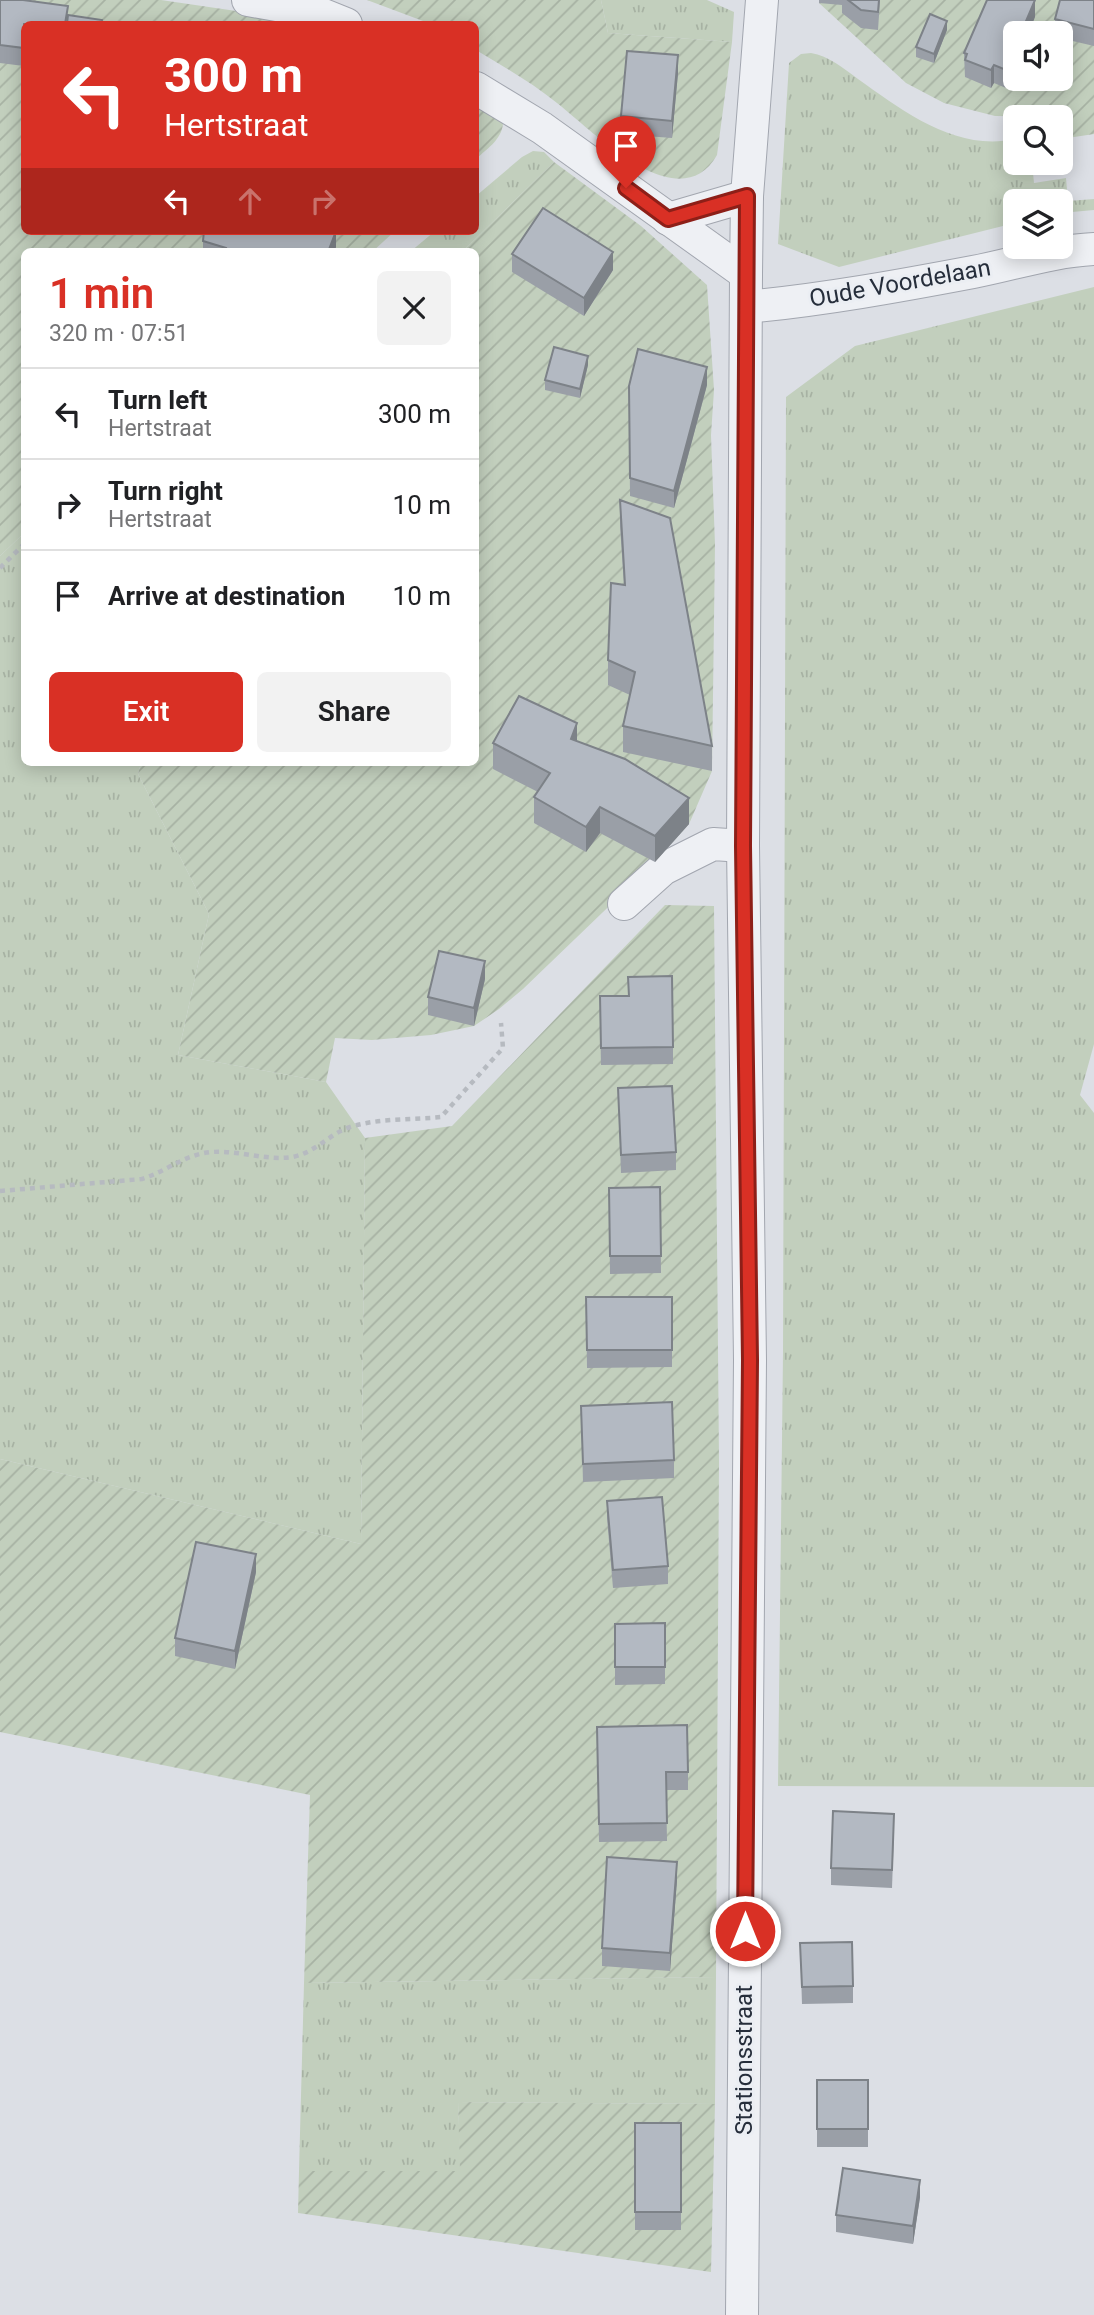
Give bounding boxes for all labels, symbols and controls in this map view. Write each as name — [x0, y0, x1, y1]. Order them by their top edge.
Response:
map controls — [1003, 21, 1073, 259]
button: sound — [1003, 21, 1073, 91]
text: 300 m — [164, 47, 303, 104]
icon: left — [49, 49, 140, 140]
button: search — [1003, 105, 1073, 175]
text: Hertstraat — [164, 106, 308, 144]
pin — [596, 116, 656, 188]
icon: arrive — [607, 127, 645, 165]
icon: left — [158, 182, 196, 220]
icon: ahead — [231, 182, 269, 220]
icon: right — [304, 182, 342, 220]
button: layers — [1003, 189, 1073, 259]
street label: Oude Voordelaan — [807, 253, 993, 313]
text: 1 min — [49, 269, 154, 318]
button: close — [377, 271, 451, 345]
text: 320 m · 07:51 — [49, 320, 188, 347]
text: Turn left — [108, 385, 207, 415]
icon: left — [49, 395, 87, 433]
text: 300 m — [378, 399, 451, 429]
text: Hertstraat — [108, 415, 212, 442]
text: Turn right — [108, 476, 223, 506]
icon: right — [49, 486, 87, 524]
text: 10 m — [393, 490, 451, 520]
text: Hertstraat — [108, 506, 212, 533]
icon: arrive — [49, 577, 87, 615]
text: Arrive at destination — [108, 581, 345, 611]
text: 10 m — [393, 581, 451, 611]
button: Exit — [49, 672, 243, 752]
button: Share — [257, 672, 451, 752]
position arrow — [708, 1894, 782, 1968]
street label: Stationsstraat — [730, 1985, 758, 2135]

